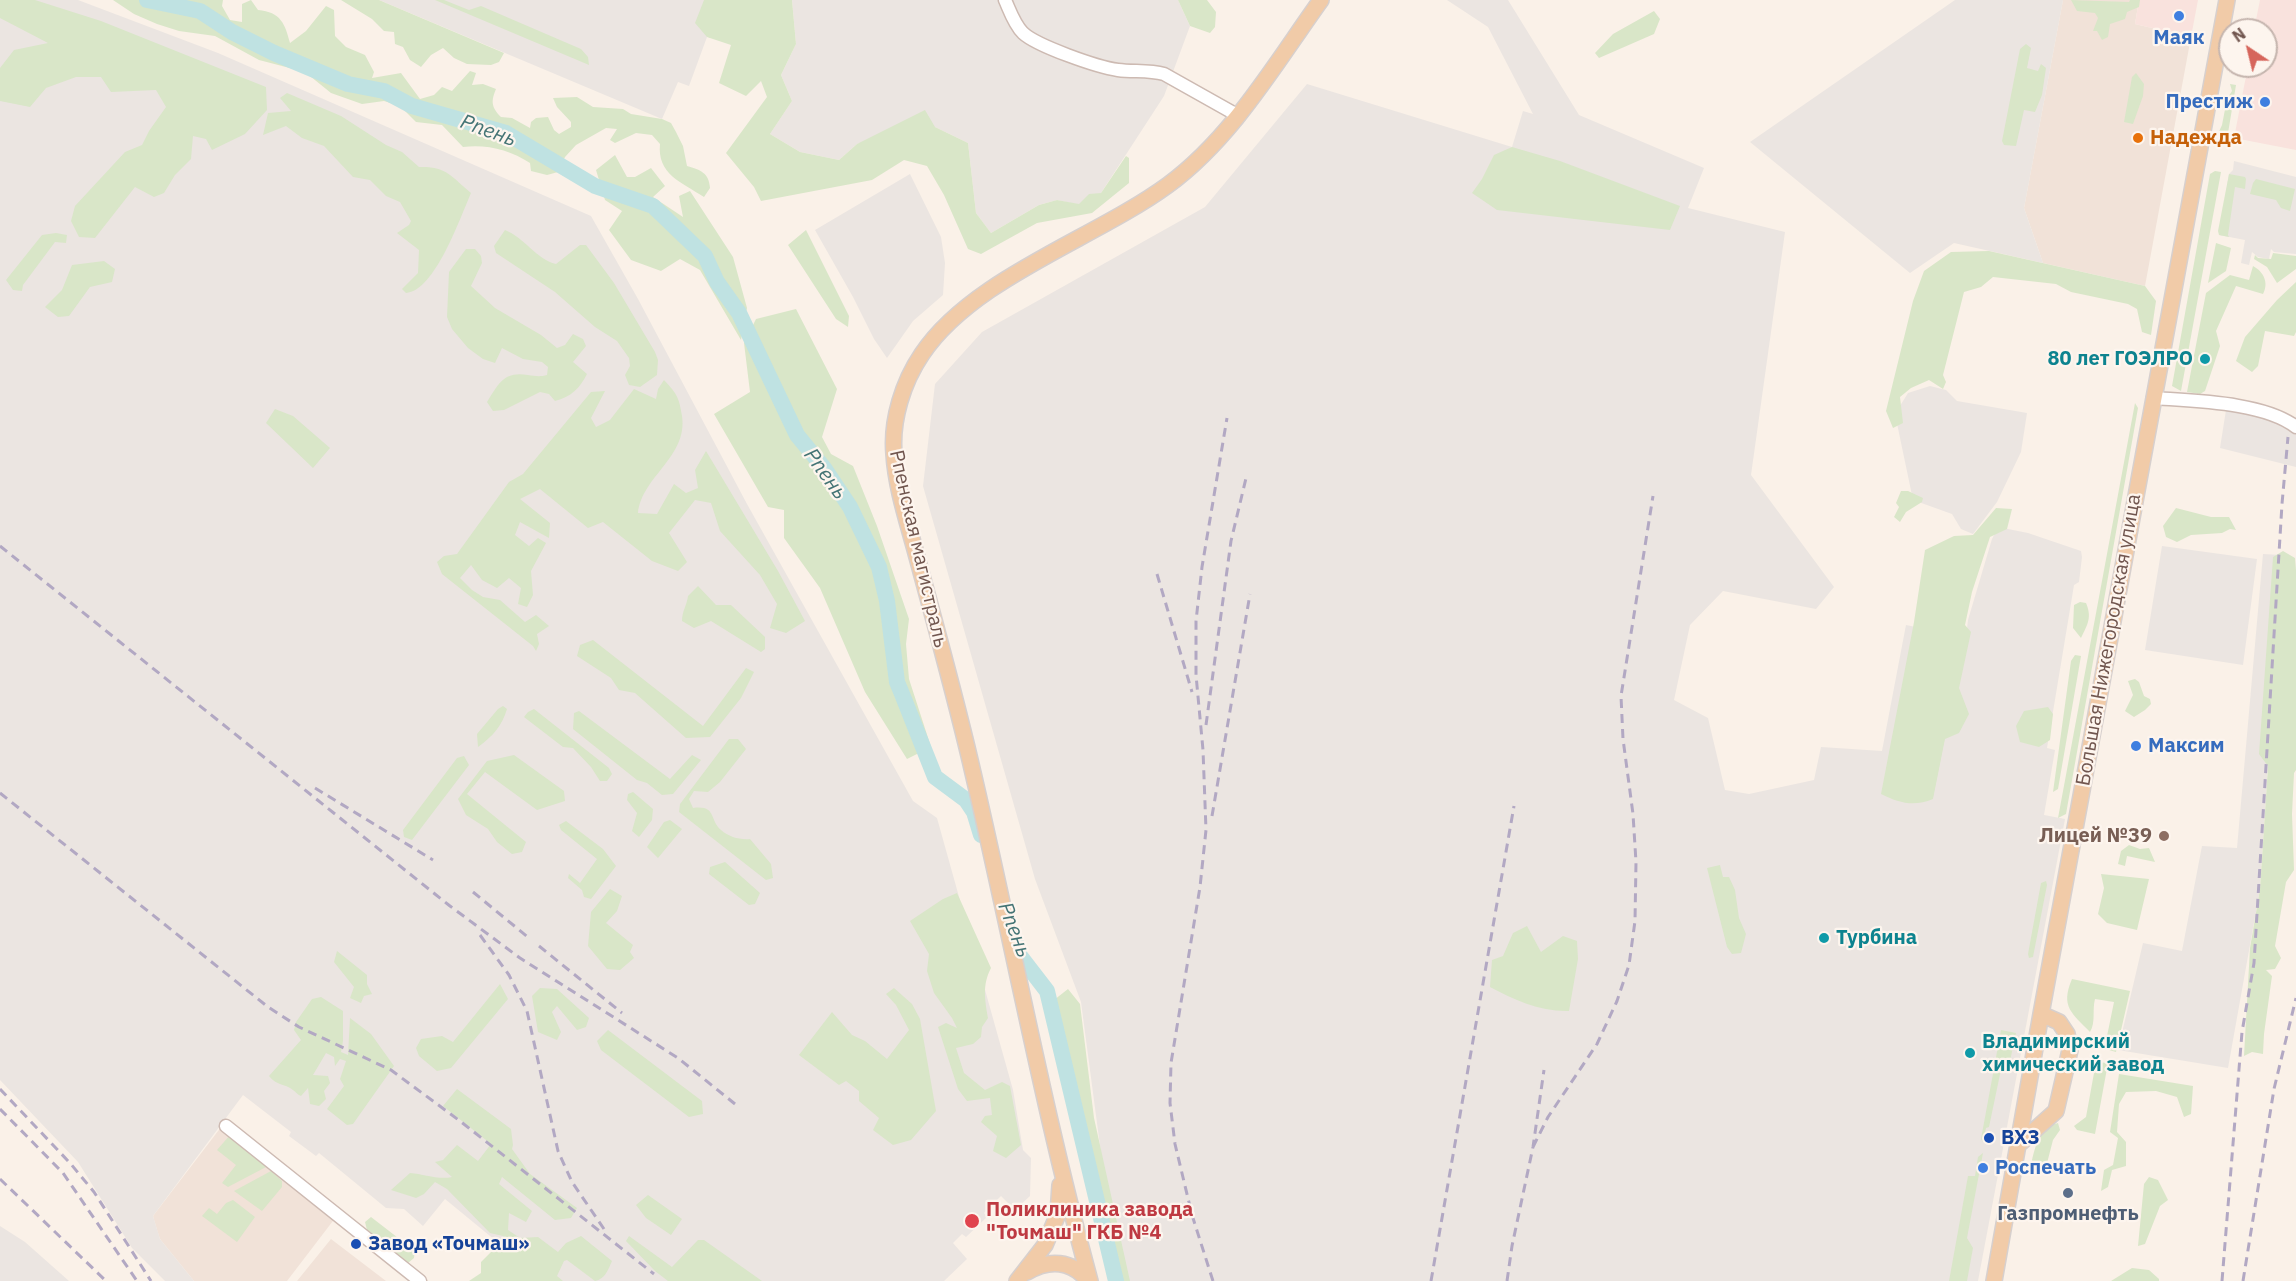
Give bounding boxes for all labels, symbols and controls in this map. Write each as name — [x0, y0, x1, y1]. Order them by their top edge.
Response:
marker: Маяк — [2172, 9, 2186, 23]
north arrow — [2218, 18, 2278, 78]
text: N — [2228, 23, 2249, 46]
place label: Маяк — [2153, 26, 2205, 50]
place label: Престиж — [2166, 90, 2253, 114]
marker: Престиж — [2258, 95, 2272, 109]
water label: Рпень — [457, 109, 519, 153]
place label: Надежда — [2150, 126, 2242, 150]
marker: Надежда — [2131, 131, 2145, 145]
place label: 80 лет ГОЭЛРО — [2048, 347, 2193, 371]
marker: 80 лет ГОЭЛРО — [2198, 352, 2212, 366]
water label: Рпень — [798, 443, 852, 505]
street label: Рпенская магистраль — [884, 448, 952, 650]
street label: Большая Нижегородская улица — [2071, 492, 2147, 788]
place label: Максим — [2148, 734, 2224, 758]
marker: Максим — [2129, 739, 2143, 753]
place label: Лицей №39 — [2039, 824, 2152, 848]
marker: Лицей №39 — [2157, 829, 2171, 843]
water label: Рпень — [992, 899, 1036, 961]
place label: Турбина — [1836, 926, 1917, 950]
marker: Турбина — [1817, 931, 1831, 945]
place label: Владимирский химический завод — [1982, 1030, 2164, 1077]
marker: Владимирский химический завод — [1963, 1046, 1977, 1060]
place label: ВХЗ — [2001, 1126, 2039, 1150]
marker: ВХЗ — [1982, 1131, 1996, 1145]
place label: Роспечать — [1995, 1156, 2096, 1180]
marker: Роспечать — [1976, 1161, 1990, 1175]
marker: Газпромнефть — [2061, 1186, 2075, 1200]
place label: Поликлиника завода "Точмаш" ГКБ №4 — [986, 1198, 1193, 1245]
place label: Газпромнефть — [1997, 1202, 2139, 1226]
marker: Поликлиника завода "Точмаш" ГКБ №4 — [963, 1212, 981, 1230]
place label: Завод «Точмаш» — [368, 1232, 529, 1256]
marker: Завод «Точмаш» — [349, 1237, 363, 1251]

